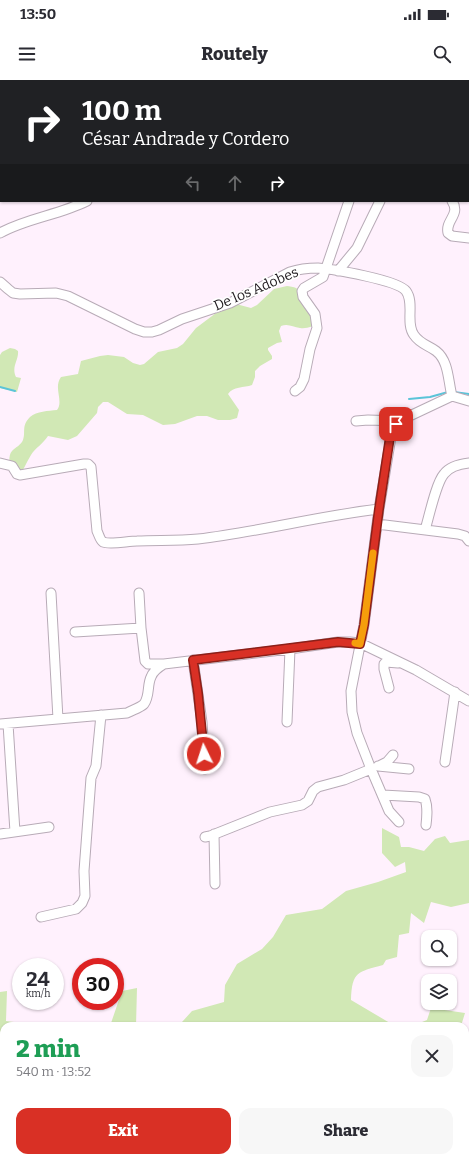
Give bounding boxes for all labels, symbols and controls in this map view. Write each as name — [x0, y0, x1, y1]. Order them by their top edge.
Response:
text: 13:50 — [20, 5, 56, 23]
icon: menu — [16, 43, 38, 65]
text: Routely — [201, 43, 268, 65]
icon: search — [431, 43, 453, 65]
text: 100 m — [82, 94, 161, 127]
icon: right — [16, 96, 68, 148]
text: César Andrade y Cordero — [82, 128, 289, 150]
icon: left — [182, 172, 204, 194]
icon: ahead — [224, 172, 246, 194]
icon: right — [266, 172, 288, 194]
street label: De los Adobes — [211, 264, 301, 314]
pin — [379, 407, 413, 441]
icon: arrive — [385, 413, 407, 435]
position arrow — [183, 733, 225, 775]
map controls — [421, 930, 457, 1010]
button: search — [421, 930, 457, 966]
speed limit sign: 30 — [72, 958, 124, 1010]
text: 24 — [26, 967, 50, 991]
button: layers — [421, 974, 457, 1010]
text: km/h — [26, 988, 50, 1000]
text: 2 min — [16, 1035, 80, 1063]
button: close — [411, 1035, 453, 1077]
text: 540 m · 13:52 — [16, 1064, 91, 1079]
button: Exit — [16, 1108, 231, 1154]
button: Share — [239, 1108, 453, 1154]

